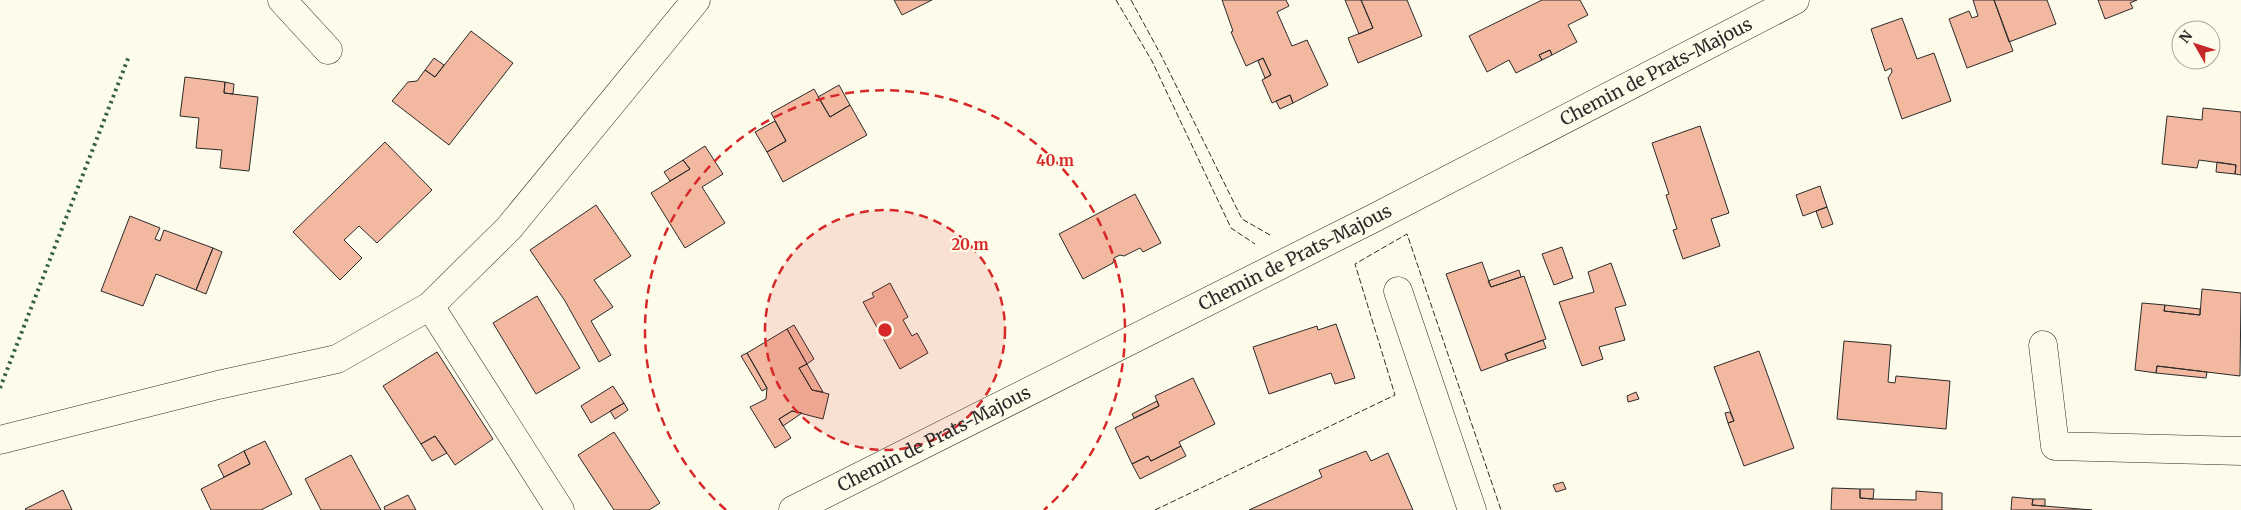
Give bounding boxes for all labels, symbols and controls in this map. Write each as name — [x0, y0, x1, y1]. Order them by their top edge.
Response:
street label: Chemin de Prats-Majous — [1556, 12, 1756, 131]
north arrow — [2171, 20, 2221, 70]
text: N — [2175, 27, 2196, 47]
text: 40 m — [1036, 151, 1074, 170]
street label: Chemin de Prats-Majous — [1194, 199, 1396, 315]
text: 20 m — [951, 235, 989, 254]
centre of rings — [876, 321, 894, 339]
street label: Chemin de Prats-Majous — [833, 380, 1035, 497]

